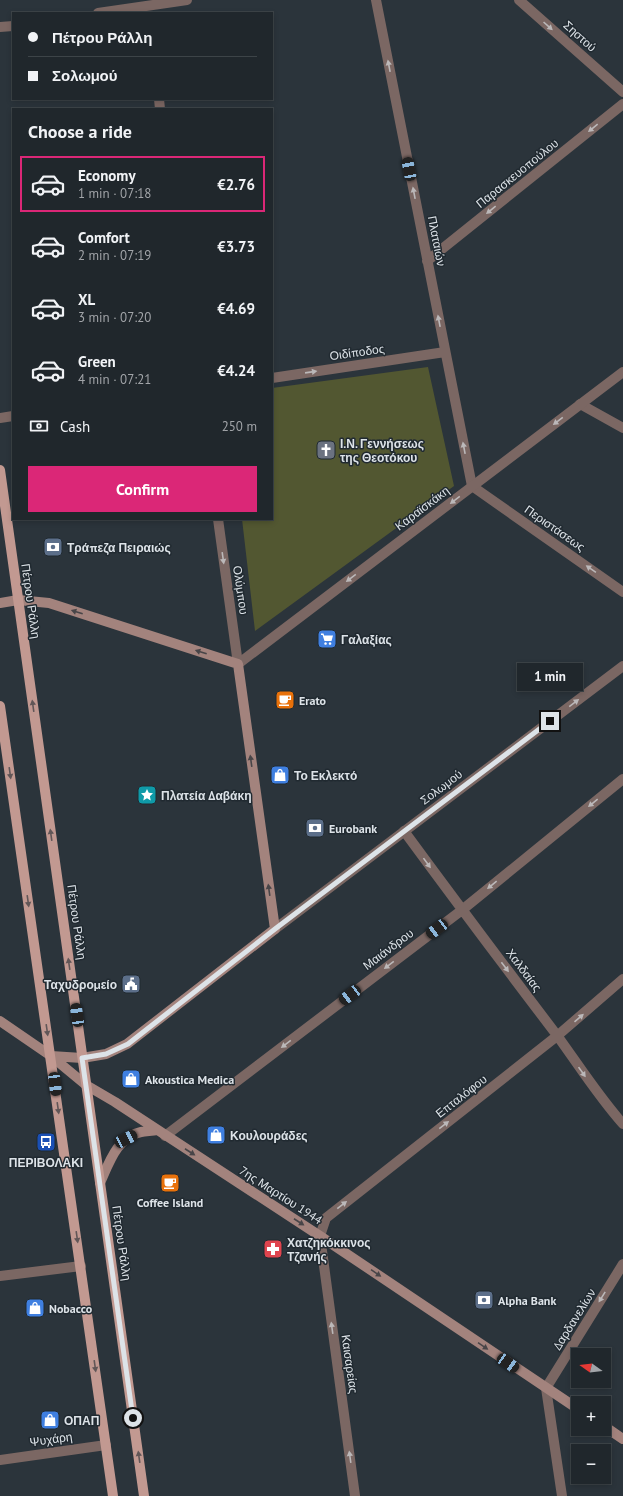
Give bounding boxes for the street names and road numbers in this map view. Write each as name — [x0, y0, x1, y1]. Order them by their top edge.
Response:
street label: Σηστού — [560, 17, 600, 55]
street label: Παρασκευοπούλου — [473, 135, 561, 211]
street label: Πλαταιών — [425, 215, 449, 267]
street label: Οιδίποδος — [329, 341, 386, 363]
street label: Καραϊσκάκη — [392, 483, 452, 533]
street label: Περιστάσεως — [522, 502, 588, 554]
street label: Πέτρου Ράλλη — [18, 563, 44, 639]
street label: Ολύμπου — [230, 564, 252, 616]
street label: Σολωμού — [417, 766, 465, 808]
street label: Πέτρου Ράλλη — [64, 884, 90, 960]
street label: Μαιάνδρου — [360, 925, 416, 973]
street label: Χαλδαίας — [503, 946, 545, 995]
street label: Επταλόφου — [432, 1071, 490, 1121]
street label: 7ης Μαρτίου 1944 — [237, 1163, 326, 1228]
street label: Πέτρου Ράλλη — [109, 1205, 135, 1281]
street label: Δαρδανελίων — [549, 1286, 599, 1352]
street label: Καισαρείας — [338, 1334, 362, 1395]
street label: Ψυχάρη — [29, 1429, 73, 1449]

